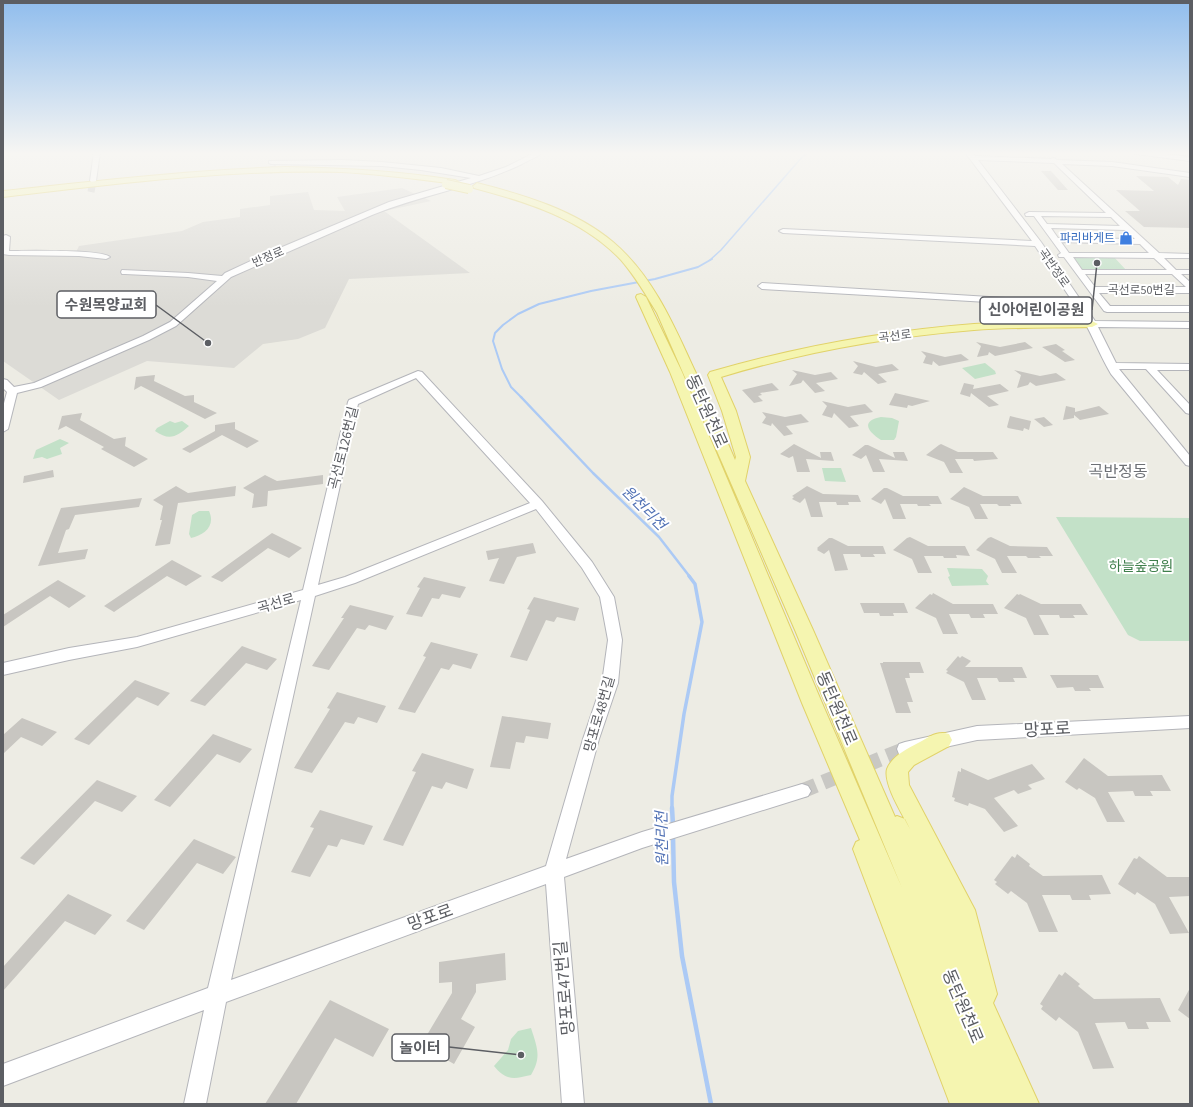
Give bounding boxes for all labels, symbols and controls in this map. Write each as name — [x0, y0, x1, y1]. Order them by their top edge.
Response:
place label: 파리바게트 — [1060, 230, 1115, 247]
shop icon: 파리바게트 — [1118, 230, 1134, 246]
street label: 반정로 — [250, 243, 287, 272]
street label: 곡반정로 — [1034, 245, 1073, 291]
street label: 곡선로50번길 — [1107, 282, 1175, 299]
callout: 수원목양교회 — [57, 291, 156, 318]
text: 수원목양교회 — [65, 295, 147, 316]
callout: 신아어린이공원 — [980, 297, 1092, 324]
text: 신아어린이공원 — [988, 300, 1084, 321]
street label: 곡선로 — [878, 326, 913, 347]
street label: 동탄원천로 — [679, 371, 733, 452]
street label: 곡선로126번길 — [324, 404, 364, 492]
district label: 곡반정동 — [1089, 461, 1148, 483]
water label: 원천리천 — [617, 481, 672, 537]
park label: 하늘숲공원 — [1109, 557, 1173, 577]
street label: 곡선로 — [255, 589, 298, 619]
street label: 동탄원천로 — [810, 668, 862, 749]
street label: 망포로48번길 — [580, 674, 620, 755]
street label: 망포로 — [1023, 717, 1071, 743]
water label: 원천리천 — [651, 809, 673, 867]
street label: 망포로 — [404, 899, 456, 937]
street label: 망포로47번길 — [549, 939, 581, 1036]
street label: 동탄원천로 — [936, 966, 988, 1047]
callout: 놀이터 — [392, 1034, 449, 1061]
text: 놀이터 — [399, 1038, 441, 1059]

